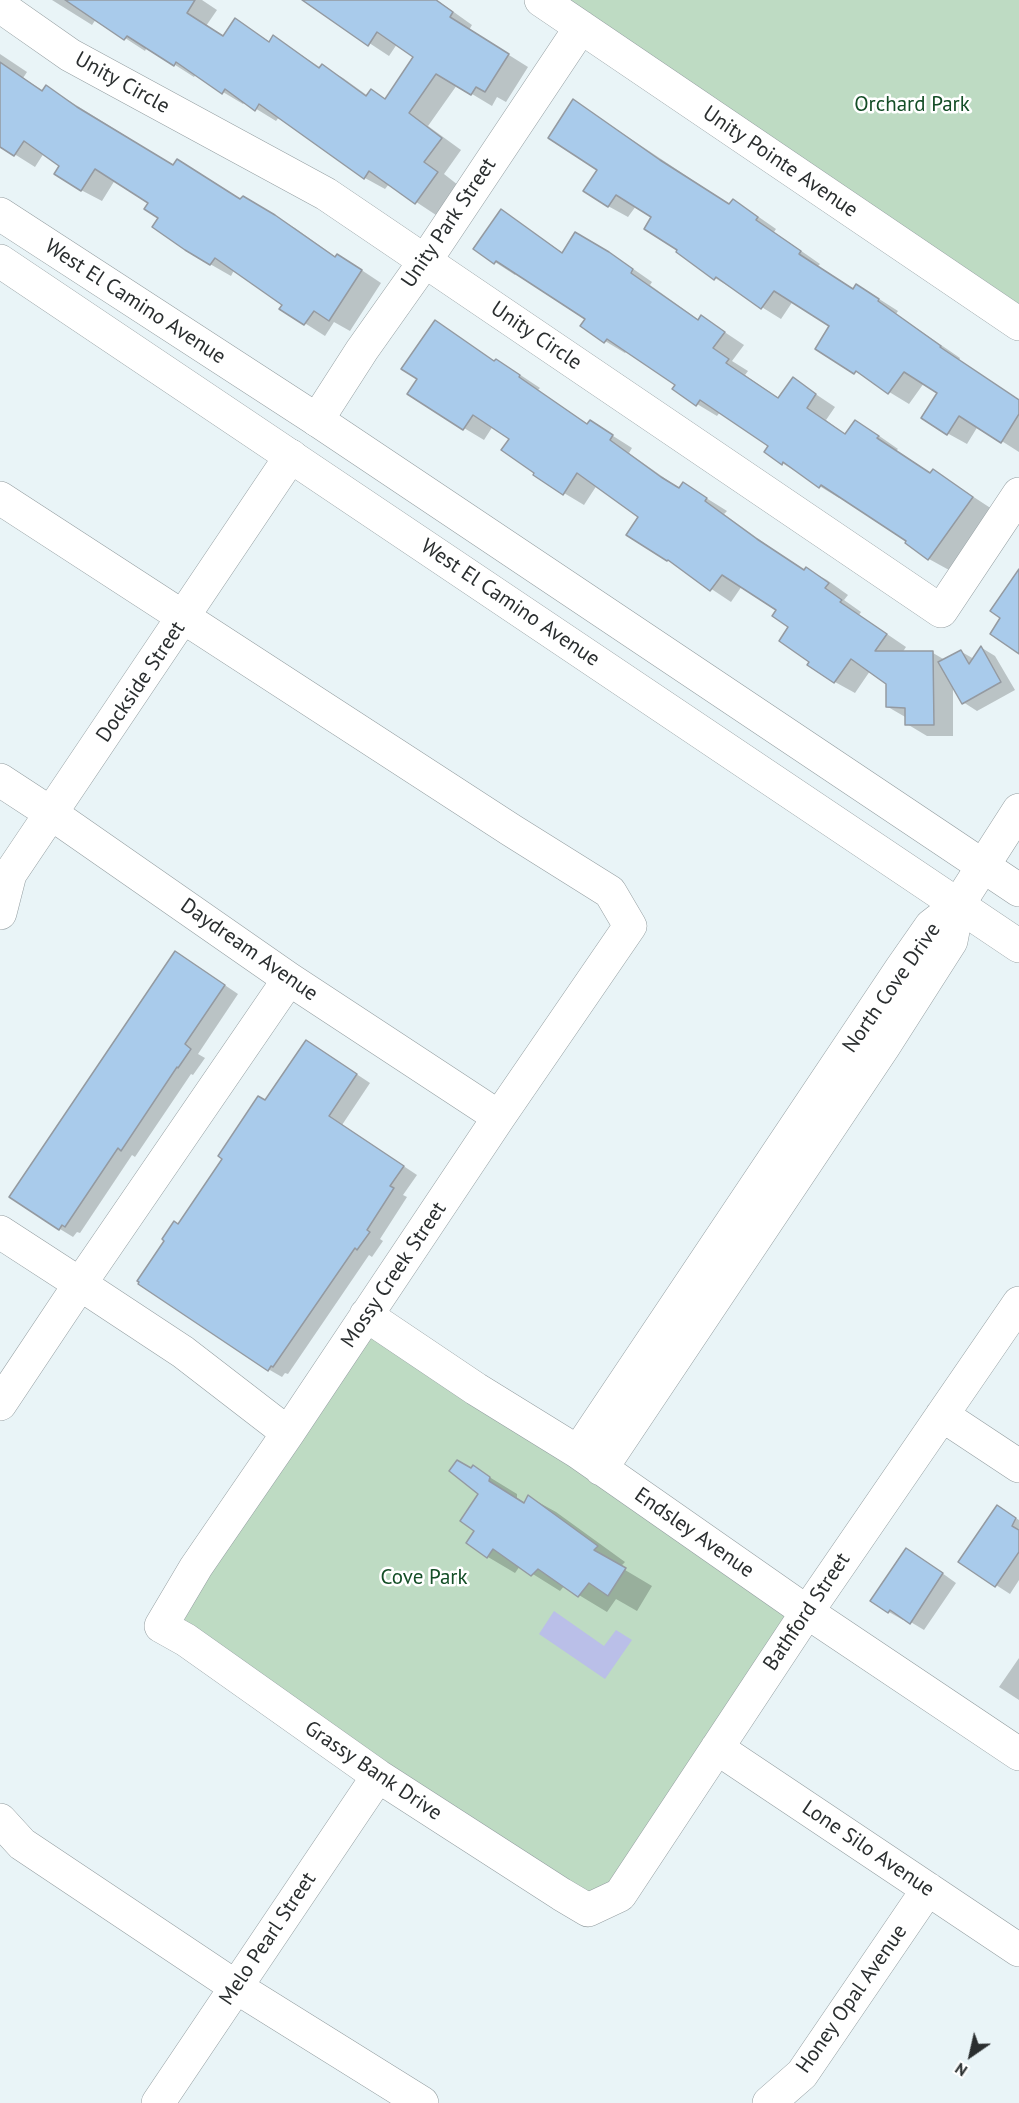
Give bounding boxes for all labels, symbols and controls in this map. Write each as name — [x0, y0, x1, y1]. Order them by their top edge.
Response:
street label: Unity Circle — [70, 47, 174, 119]
park label: Orchard Park — [854, 92, 970, 118]
street label: Unity Pointe Avenue — [698, 101, 862, 223]
street label: Unity Park Street — [396, 153, 502, 293]
street label: West El Camino Avenue — [40, 234, 230, 370]
street label: Unity Circle — [486, 296, 586, 376]
street label: West El Camino Avenue — [416, 534, 604, 672]
street label: Dockside Street — [91, 617, 191, 747]
street label: Daydream Avenue — [176, 893, 322, 1007]
street label: North Cove Drive — [838, 918, 946, 1058]
street label: Mossy Creek Street — [336, 1197, 452, 1353]
street label: Endsley Avenue — [629, 1482, 759, 1584]
street label: Bathford Street — [758, 1548, 856, 1676]
park label: Cove Park — [380, 1565, 468, 1591]
street label: Grassy Bank Drive — [299, 1716, 447, 1826]
street label: Lone Silo Avenue — [797, 1795, 939, 1903]
street label: Melo Pearl Street — [214, 1868, 322, 2010]
street label: Honey Opal Avenue — [791, 1920, 913, 2078]
north arrow — [941, 2025, 1001, 2085]
text: N — [951, 2059, 971, 2081]

